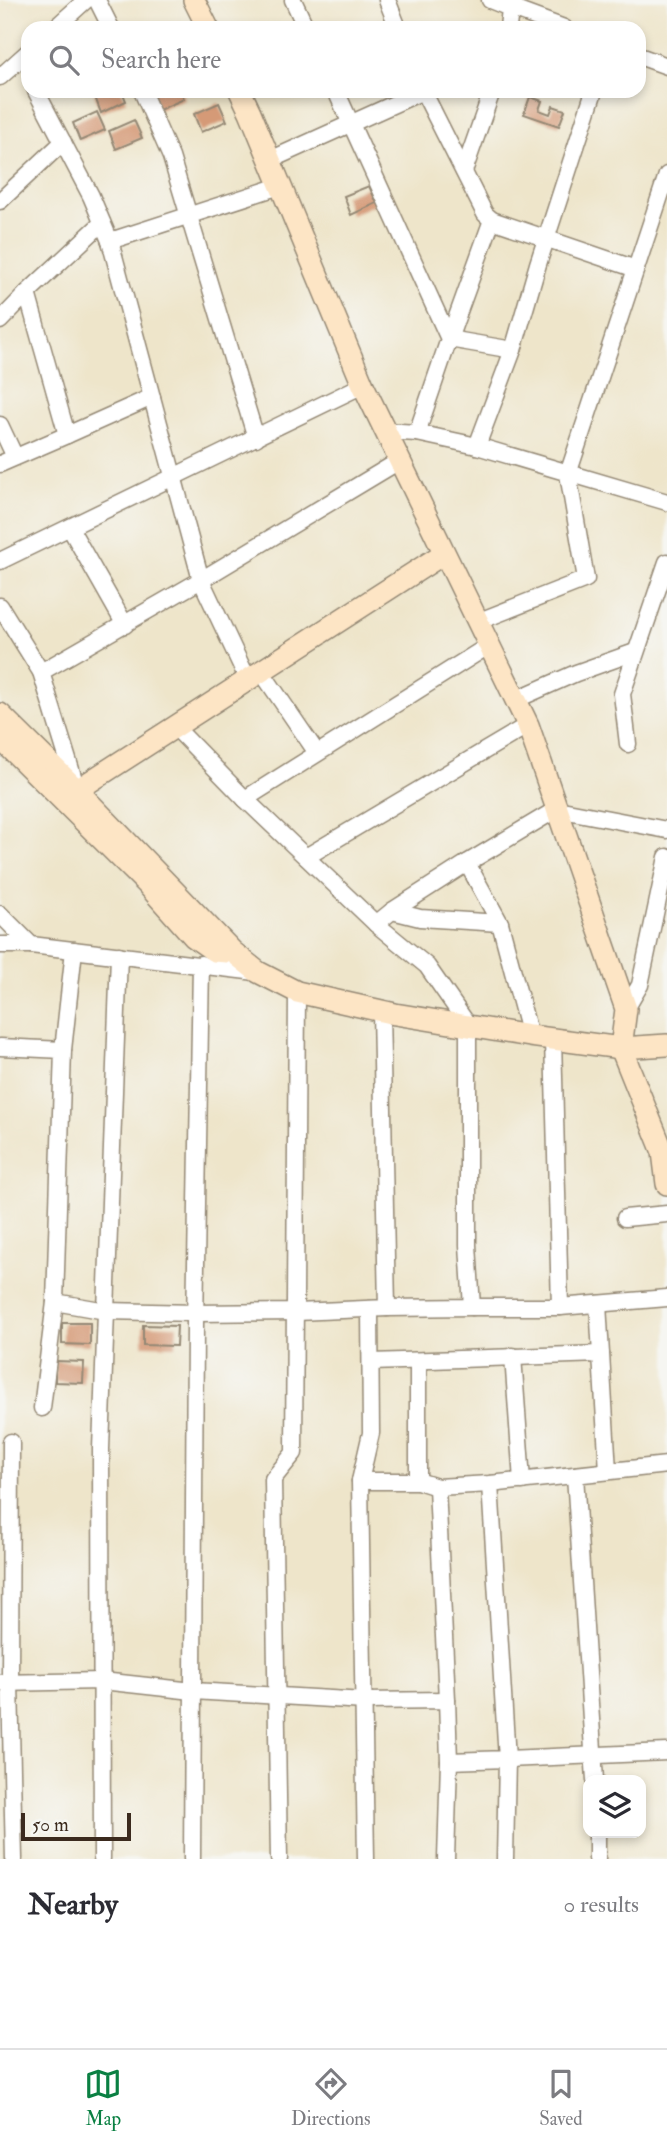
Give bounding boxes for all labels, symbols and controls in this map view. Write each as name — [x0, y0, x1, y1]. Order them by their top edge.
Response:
search box — [21, 21, 646, 98]
icon: search — [45, 41, 83, 79]
text: Search here — [101, 44, 221, 76]
map controls — [583, 1775, 646, 1838]
button: layers — [583, 1775, 646, 1838]
scale bar — [21, 1810, 131, 1842]
text: 50 m — [32, 1813, 69, 1837]
text: Nearby — [28, 1886, 118, 1923]
text: 0 results — [563, 1890, 639, 1919]
tab: Map — [84, 2065, 122, 2131]
tab: Directions — [291, 2065, 371, 2131]
tab: Saved — [539, 2065, 583, 2131]

